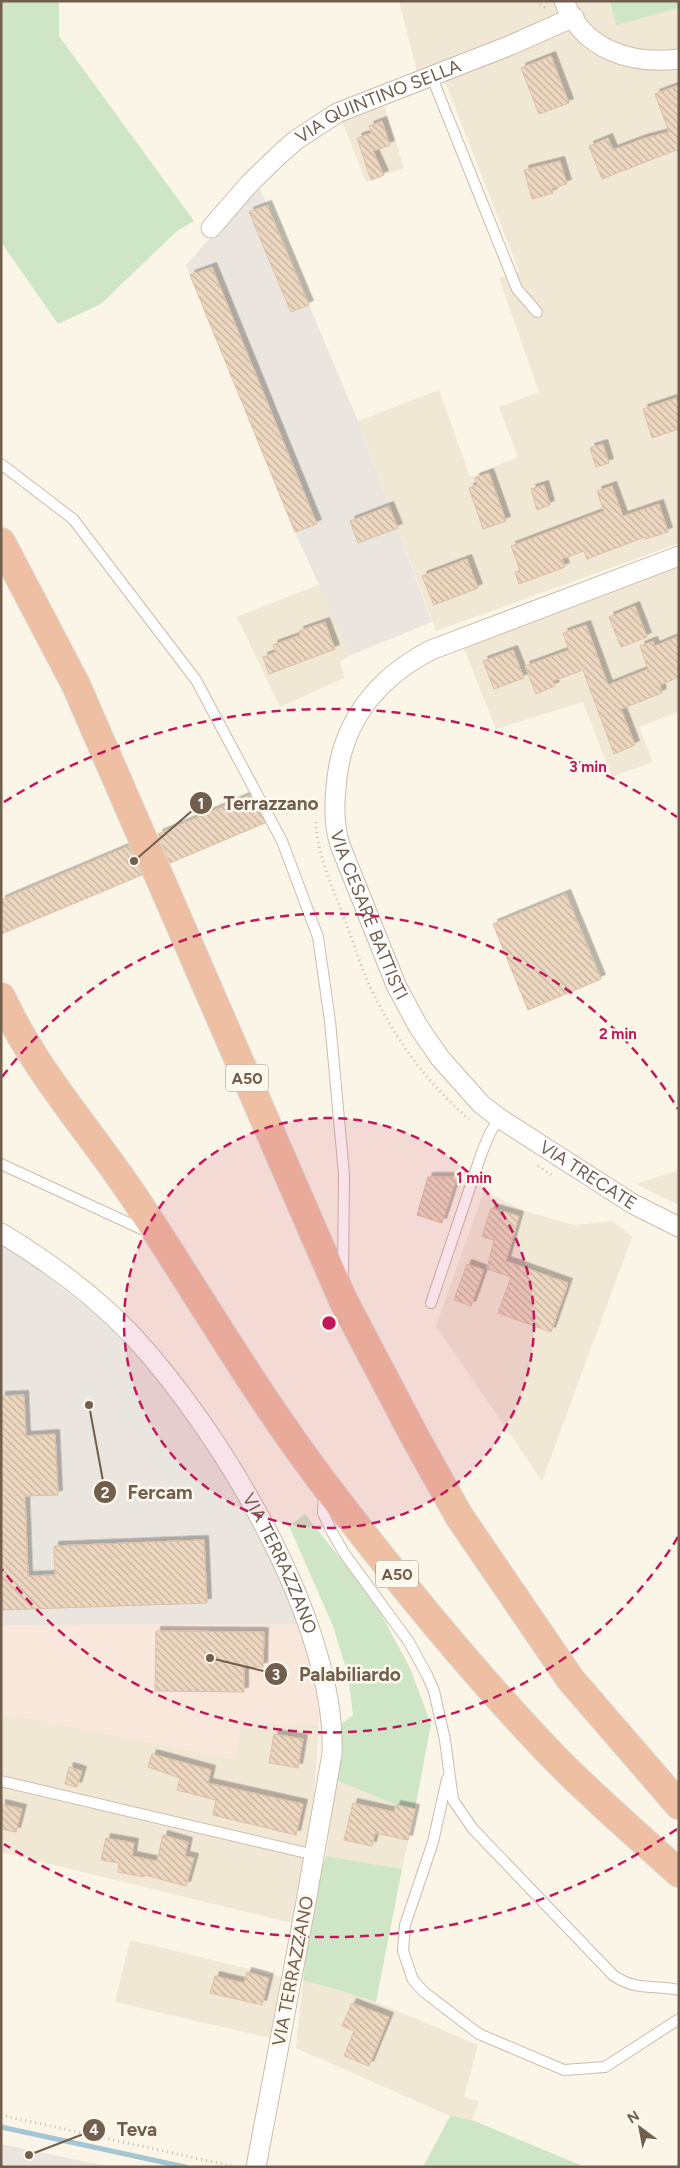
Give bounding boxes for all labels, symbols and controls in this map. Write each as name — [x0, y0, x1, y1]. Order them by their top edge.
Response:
street label: VIA QUINTINO SELLA — [291, 55, 464, 148]
text: 3 min — [569, 758, 607, 776]
callout: Terrazzano — [188, 786, 328, 820]
text: Terrazzano — [224, 792, 318, 815]
text: 1 — [198, 795, 204, 813]
street label: VIA CESARE BATTISTI — [326, 828, 413, 1004]
text: 2 min — [599, 1025, 637, 1043]
road number: A50 — [226, 1064, 268, 1092]
street label: VIA TRECATE — [535, 1136, 641, 1215]
text: 1 min — [456, 1169, 492, 1187]
centre of rings — [320, 1314, 338, 1332]
callout: Fercam — [92, 1475, 202, 1509]
text: Fercam — [127, 1481, 193, 1504]
text: 2 — [101, 1484, 110, 1502]
street label: VIA TERRAZZANO — [238, 1489, 321, 1637]
road number: A50 — [376, 1560, 418, 1588]
callout: Palabiliardo — [264, 1657, 411, 1691]
text: Palabiliardo — [299, 1663, 401, 1686]
text: 3 — [272, 1666, 280, 1684]
street label: VIA TERRAZZANO — [268, 1894, 318, 2048]
north arrow — [615, 2103, 665, 2153]
text: N — [624, 2107, 642, 2127]
callout: Teva — [82, 2113, 167, 2147]
text: Teva — [117, 2118, 157, 2141]
text: 4 — [89, 2121, 99, 2139]

